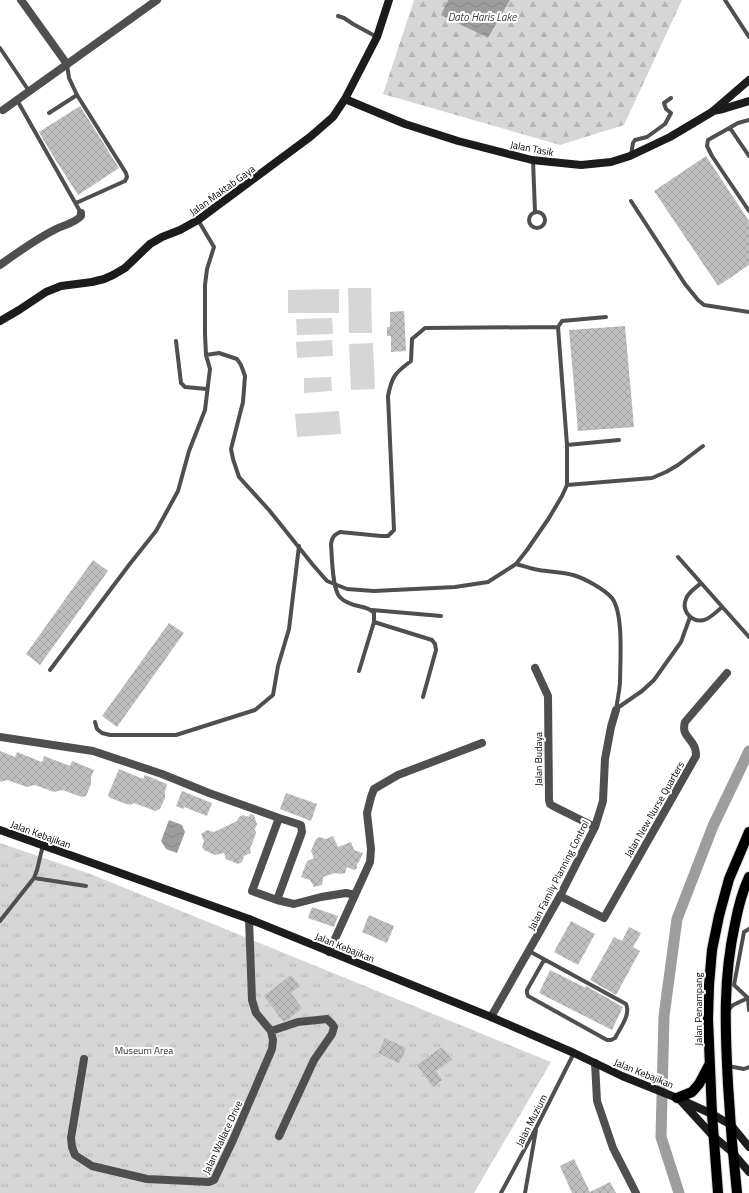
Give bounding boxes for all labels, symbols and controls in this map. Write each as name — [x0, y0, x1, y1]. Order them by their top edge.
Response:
water label: Dato Haris Lake — [448, 9, 517, 25]
street label: Jalan Tasik — [509, 137, 555, 160]
street label: Jalan Maktab Gaya — [186, 161, 258, 219]
street label: Jalan Budaya — [531, 732, 546, 786]
street label: Jalan New Nurse Quarters — [621, 758, 688, 860]
street label: Jalan Kebajikan — [9, 817, 73, 852]
street label: Jalan Family Planning Control — [524, 817, 593, 933]
street label: Jalan Kebajikan — [313, 929, 377, 966]
street label: Jalan Penampang — [691, 972, 706, 1046]
park label: Museum Area — [115, 1043, 173, 1058]
street label: Jalan Kebajikan — [612, 1055, 676, 1092]
street label: Jalan Muzium — [512, 1091, 551, 1149]
street label: Jalan Wallace Drive — [199, 1098, 246, 1176]

